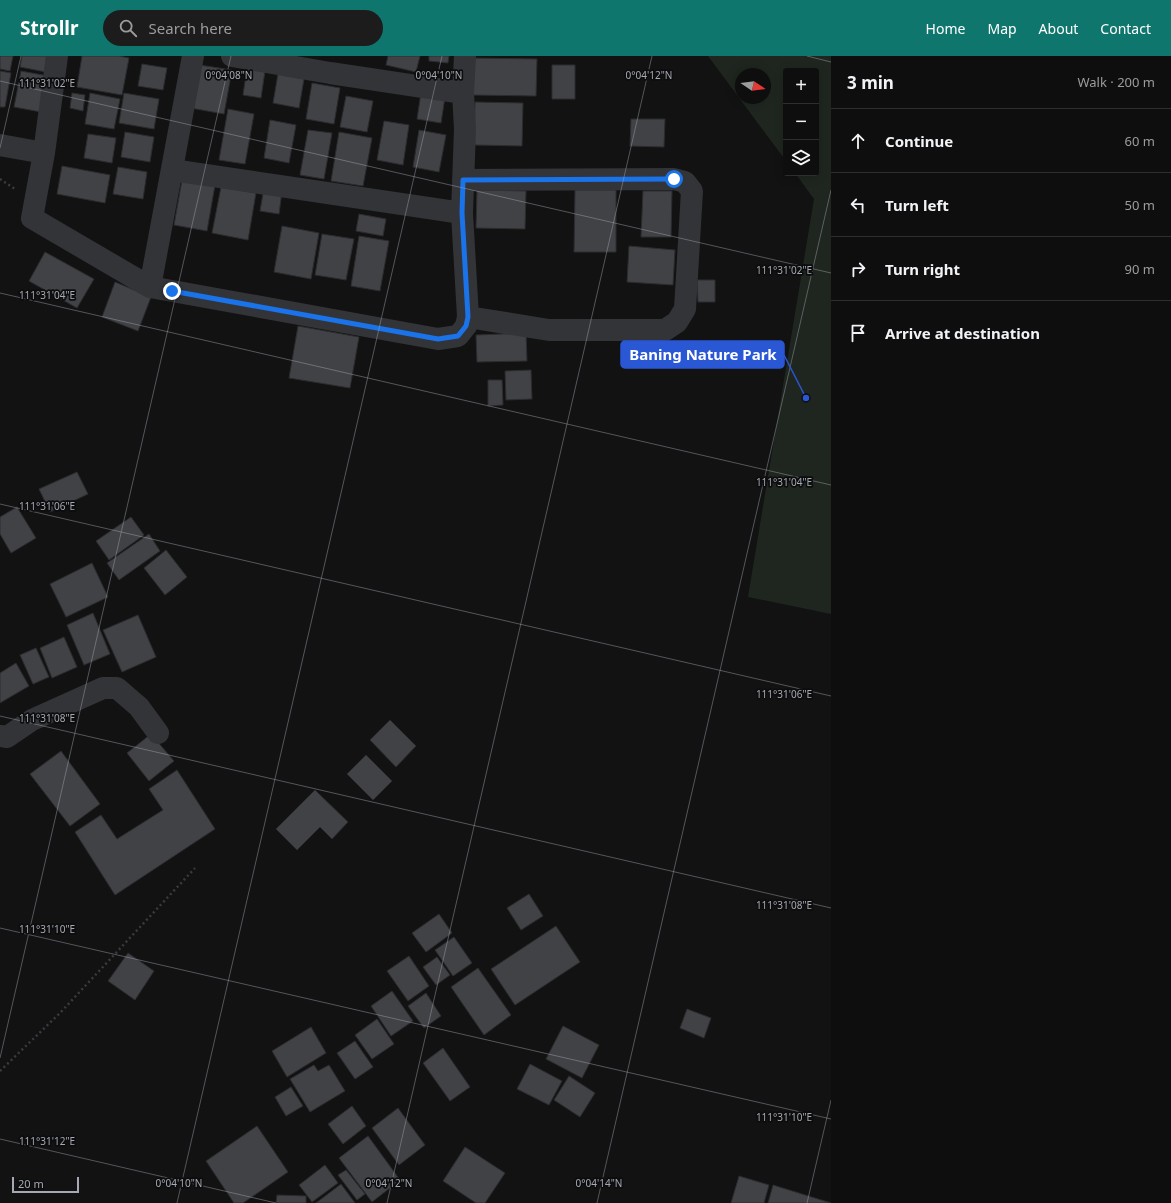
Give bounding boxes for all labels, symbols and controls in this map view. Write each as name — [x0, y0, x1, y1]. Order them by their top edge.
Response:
search box — [103, 10, 383, 46]
text: Strollr — [20, 15, 79, 41]
icon: search — [117, 17, 139, 39]
text: Search here — [149, 18, 232, 38]
text: Home — [926, 19, 965, 38]
text: Map — [987, 19, 1017, 38]
text: About — [1039, 19, 1078, 38]
text: Contact — [1100, 19, 1151, 38]
text: 0°04'08"N — [206, 68, 252, 82]
text: 0°04'10"N — [416, 68, 462, 82]
text: 0°04'12"N — [626, 68, 672, 82]
north arrow — [735, 68, 771, 104]
map controls — [783, 68, 819, 176]
button: + — [783, 68, 819, 104]
text: 3 min — [847, 71, 894, 94]
text: Walk · 200 m — [1077, 73, 1155, 91]
text: 111°31'02"E — [19, 76, 75, 90]
button: − — [783, 104, 819, 140]
icon: ahead — [847, 130, 869, 152]
text: Continue — [885, 131, 953, 151]
text: 60 m — [1125, 132, 1155, 150]
button: layers — [783, 140, 819, 176]
route start — [665, 170, 683, 188]
icon: left — [847, 194, 869, 216]
text: Turn left — [885, 195, 949, 215]
text: 50 m — [1125, 196, 1155, 214]
icon: right — [847, 258, 869, 280]
text: Turn right — [885, 259, 960, 279]
text: 90 m — [1125, 260, 1155, 278]
text: 111°31'02"E — [756, 263, 812, 277]
route end — [163, 282, 181, 300]
text: 111°31'04"E — [19, 288, 75, 302]
icon: arrive — [847, 322, 869, 344]
text: Arrive at destination — [885, 323, 1040, 343]
callout: Baning Nature Park — [621, 341, 784, 368]
text: Baning Nature Park — [629, 344, 777, 364]
text: 111°31'04"E — [756, 475, 812, 489]
text: 111°31'06"E — [19, 499, 75, 513]
text: 111°31'06"E — [756, 687, 812, 701]
text: 111°31'08"E — [19, 711, 75, 725]
text: 111°31'08"E — [756, 898, 812, 912]
text: 111°31'10"E — [19, 922, 75, 936]
text: 111°31'10"E — [756, 1110, 812, 1124]
text: 111°31'12"E — [19, 1134, 75, 1148]
scale bar — [12, 1175, 79, 1194]
text: 20 m — [18, 1176, 44, 1191]
text: 0°04'10"N — [156, 1176, 202, 1190]
text: 0°04'12"N — [366, 1176, 412, 1190]
text: 0°04'14"N — [576, 1176, 622, 1190]

